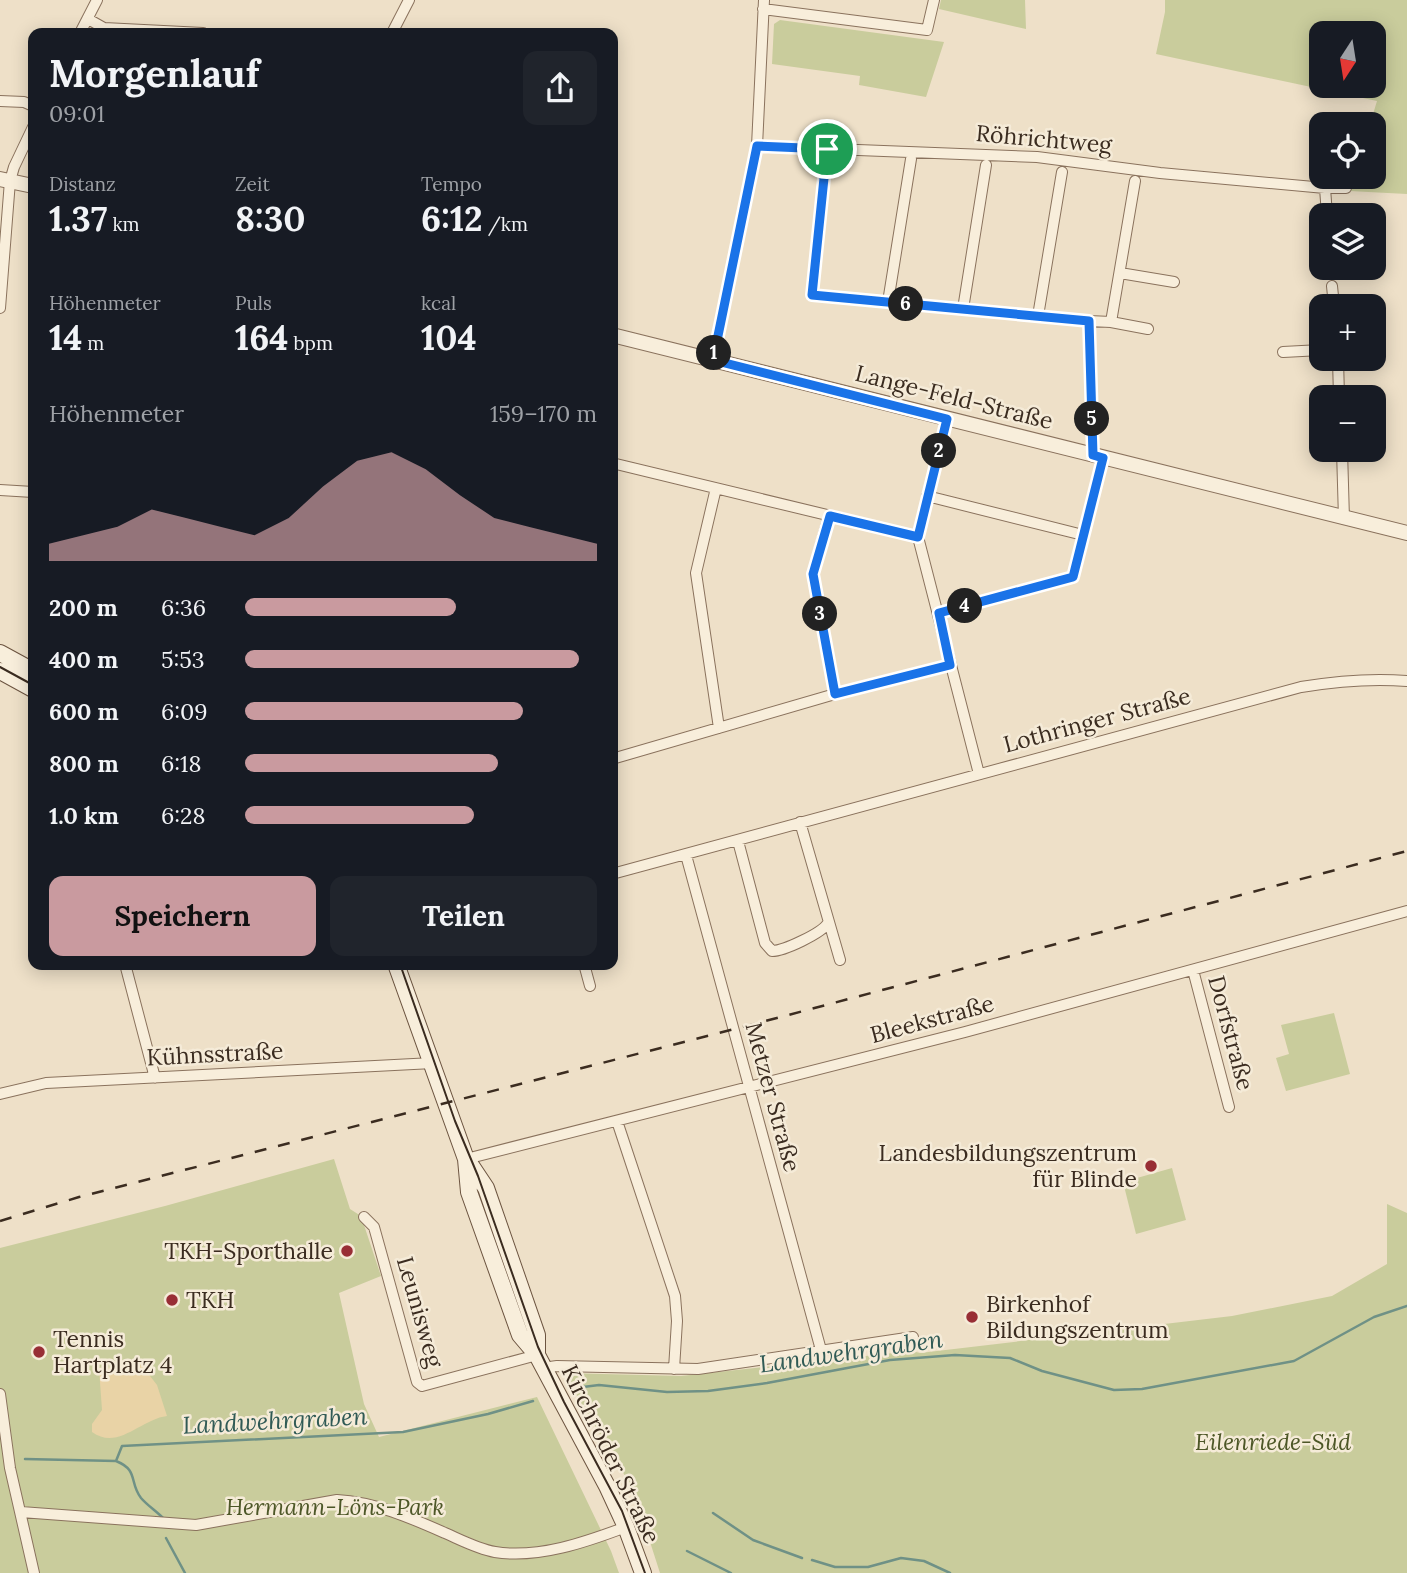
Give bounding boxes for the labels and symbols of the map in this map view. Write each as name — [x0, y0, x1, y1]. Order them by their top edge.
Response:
north arrow — [1309, 21, 1386, 98]
street label: Röhrichtweg — [975, 118, 1115, 159]
pin — [797, 119, 857, 179]
pin: 6 — [888, 286, 923, 322]
pin: 1 — [696, 336, 732, 370]
street label: Lange-Feld-Straße — [852, 358, 1056, 435]
pin: 5 — [1074, 402, 1110, 436]
pin: 2 — [922, 434, 956, 468]
pin: 4 — [948, 588, 982, 624]
pin: 3 — [802, 596, 838, 632]
street label: Lothringer Straße — [1000, 681, 1194, 758]
street label: Dorfstraße — [1202, 972, 1261, 1093]
street label: Bleekstraße — [867, 988, 997, 1049]
street label: Metzer Straße — [740, 1019, 807, 1175]
street label: Kühnsstraße — [146, 1035, 284, 1072]
place label: Landesbildungszentrum für Blinde — [879, 1138, 1137, 1193]
marker: Landesbildungszentrum für Blinde — [1143, 1158, 1159, 1174]
place label: TKH-Sporthalle — [164, 1236, 333, 1265]
marker: TKH-Sporthalle — [339, 1243, 355, 1259]
street label: Leunisweg — [391, 1253, 450, 1372]
place label: TKH — [186, 1285, 234, 1314]
place label: Birkenhof Bildungszentrum — [986, 1289, 1169, 1344]
marker: TKH — [164, 1292, 180, 1308]
marker: Birkenhof Bildungszentrum — [964, 1309, 980, 1325]
water label: Landwehrgraben — [757, 1323, 945, 1380]
place label: Tennis Hartplatz 4 — [53, 1324, 173, 1379]
marker: Tennis Hartplatz 4 — [31, 1344, 47, 1360]
street label: Kirchröder Straße — [556, 1360, 667, 1548]
water label: Landwehrgraben — [182, 1400, 368, 1441]
park label: Eilenriede-Süd — [1195, 1427, 1351, 1456]
park label: Hermann-Löns-Park — [226, 1492, 444, 1521]

